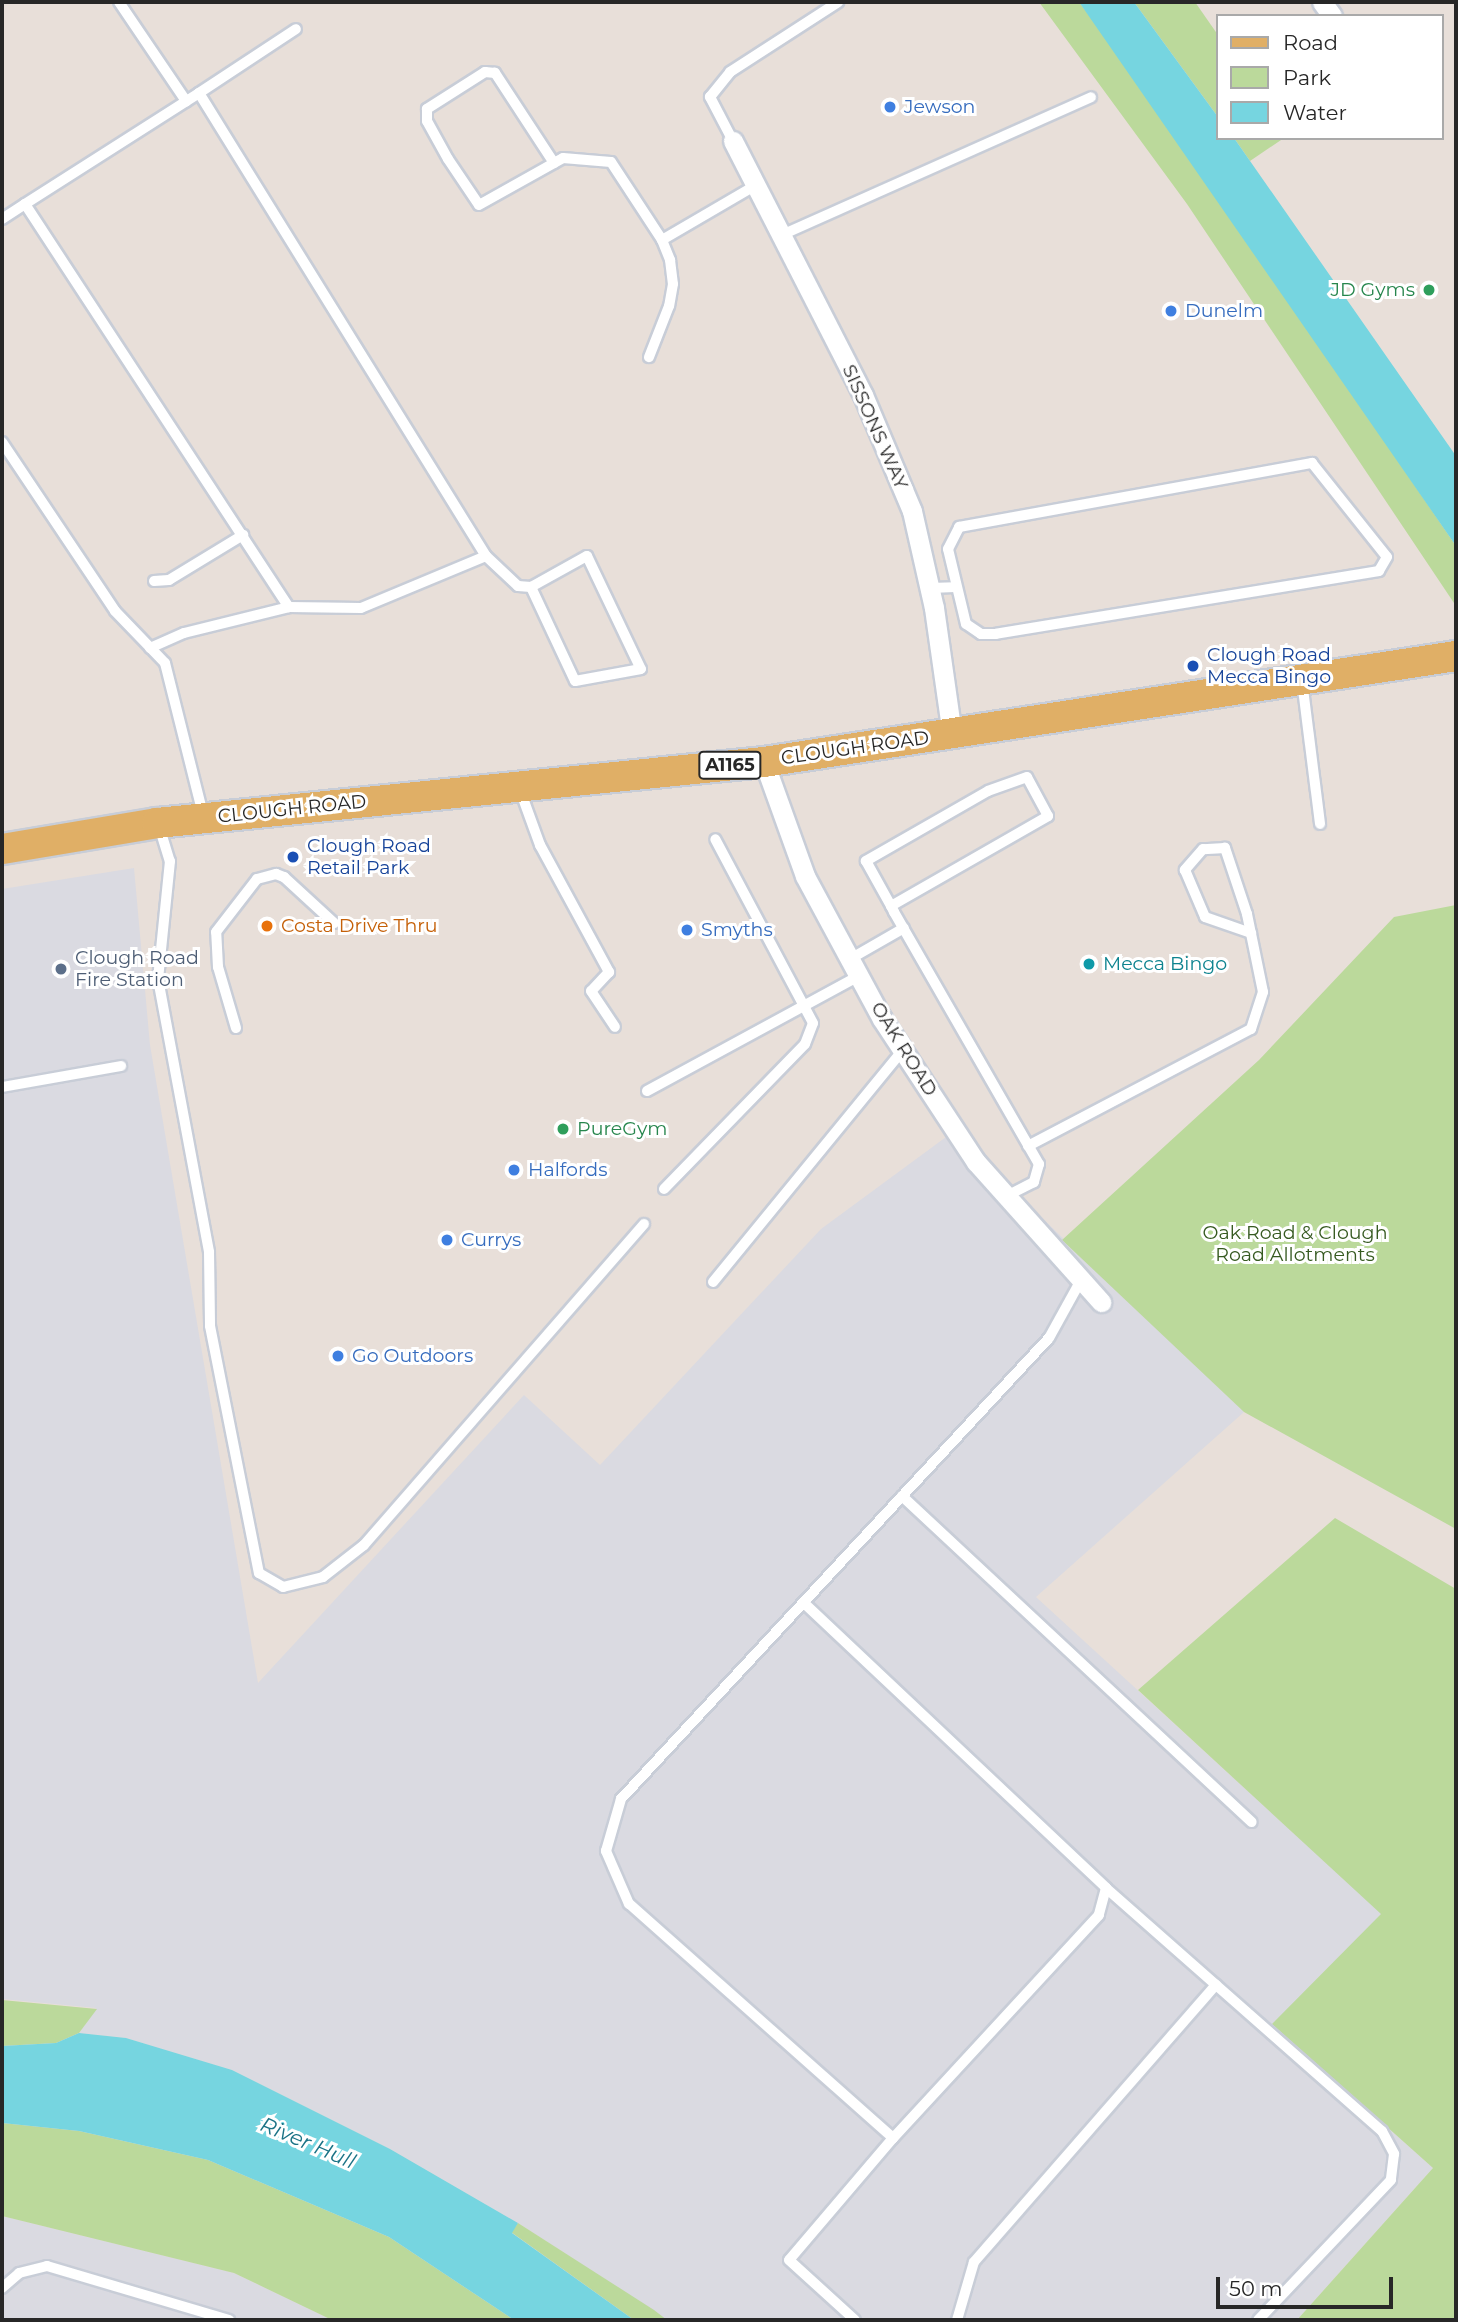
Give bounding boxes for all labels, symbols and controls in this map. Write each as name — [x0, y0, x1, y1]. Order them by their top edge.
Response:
legend — [1216, 14, 1444, 140]
text: Road — [1283, 30, 1338, 55]
text: Park — [1283, 65, 1331, 90]
place label: Jewson — [904, 96, 975, 118]
marker: Jewson — [882, 99, 898, 115]
text: Water — [1283, 100, 1347, 125]
place label: JD Gyms — [1330, 279, 1415, 301]
marker: JD Gyms — [1421, 282, 1437, 298]
place label: Dunelm — [1185, 300, 1263, 322]
marker: Dunelm — [1163, 303, 1179, 319]
street label: SISSONS WAY — [837, 361, 913, 493]
place label: Clough Road Mecca Bingo — [1207, 644, 1331, 688]
marker: Clough Road Mecca Bingo — [1185, 658, 1201, 674]
street label: CLOUGH ROAD — [779, 726, 931, 770]
road number: A1165 — [697, 750, 763, 780]
street label: CLOUGH ROAD — [217, 790, 367, 828]
place label: Clough Road Retail Park — [307, 835, 431, 879]
marker: Clough Road Retail Park — [285, 849, 301, 865]
place label: Costa Drive Thru — [281, 915, 438, 937]
marker: Costa Drive Thru — [259, 918, 275, 934]
place label: Smyths — [701, 919, 773, 941]
marker: Smyths — [679, 922, 695, 938]
place label: Clough Road Fire Station — [75, 947, 199, 991]
place label: Mecca Bingo — [1103, 953, 1227, 975]
marker: Mecca Bingo — [1081, 956, 1097, 972]
marker: Clough Road Fire Station — [53, 961, 69, 977]
street label: OAK ROAD — [866, 998, 942, 1100]
place label: PureGym — [577, 1118, 667, 1140]
marker: PureGym — [555, 1121, 571, 1137]
place label: Halfords — [528, 1159, 607, 1181]
marker: Halfords — [506, 1162, 522, 1178]
park label: Oak Road & Clough Road Allotments — [1203, 1222, 1387, 1266]
place label: Currys — [461, 1229, 521, 1251]
marker: Currys — [439, 1232, 455, 1248]
place label: Go Outdoors — [352, 1345, 473, 1367]
marker: Go Outdoors — [330, 1348, 346, 1364]
water label: River Hull — [257, 2112, 359, 2174]
scale bar — [1220, 2262, 1397, 2306]
text: 50 m — [1229, 2276, 1283, 2301]

